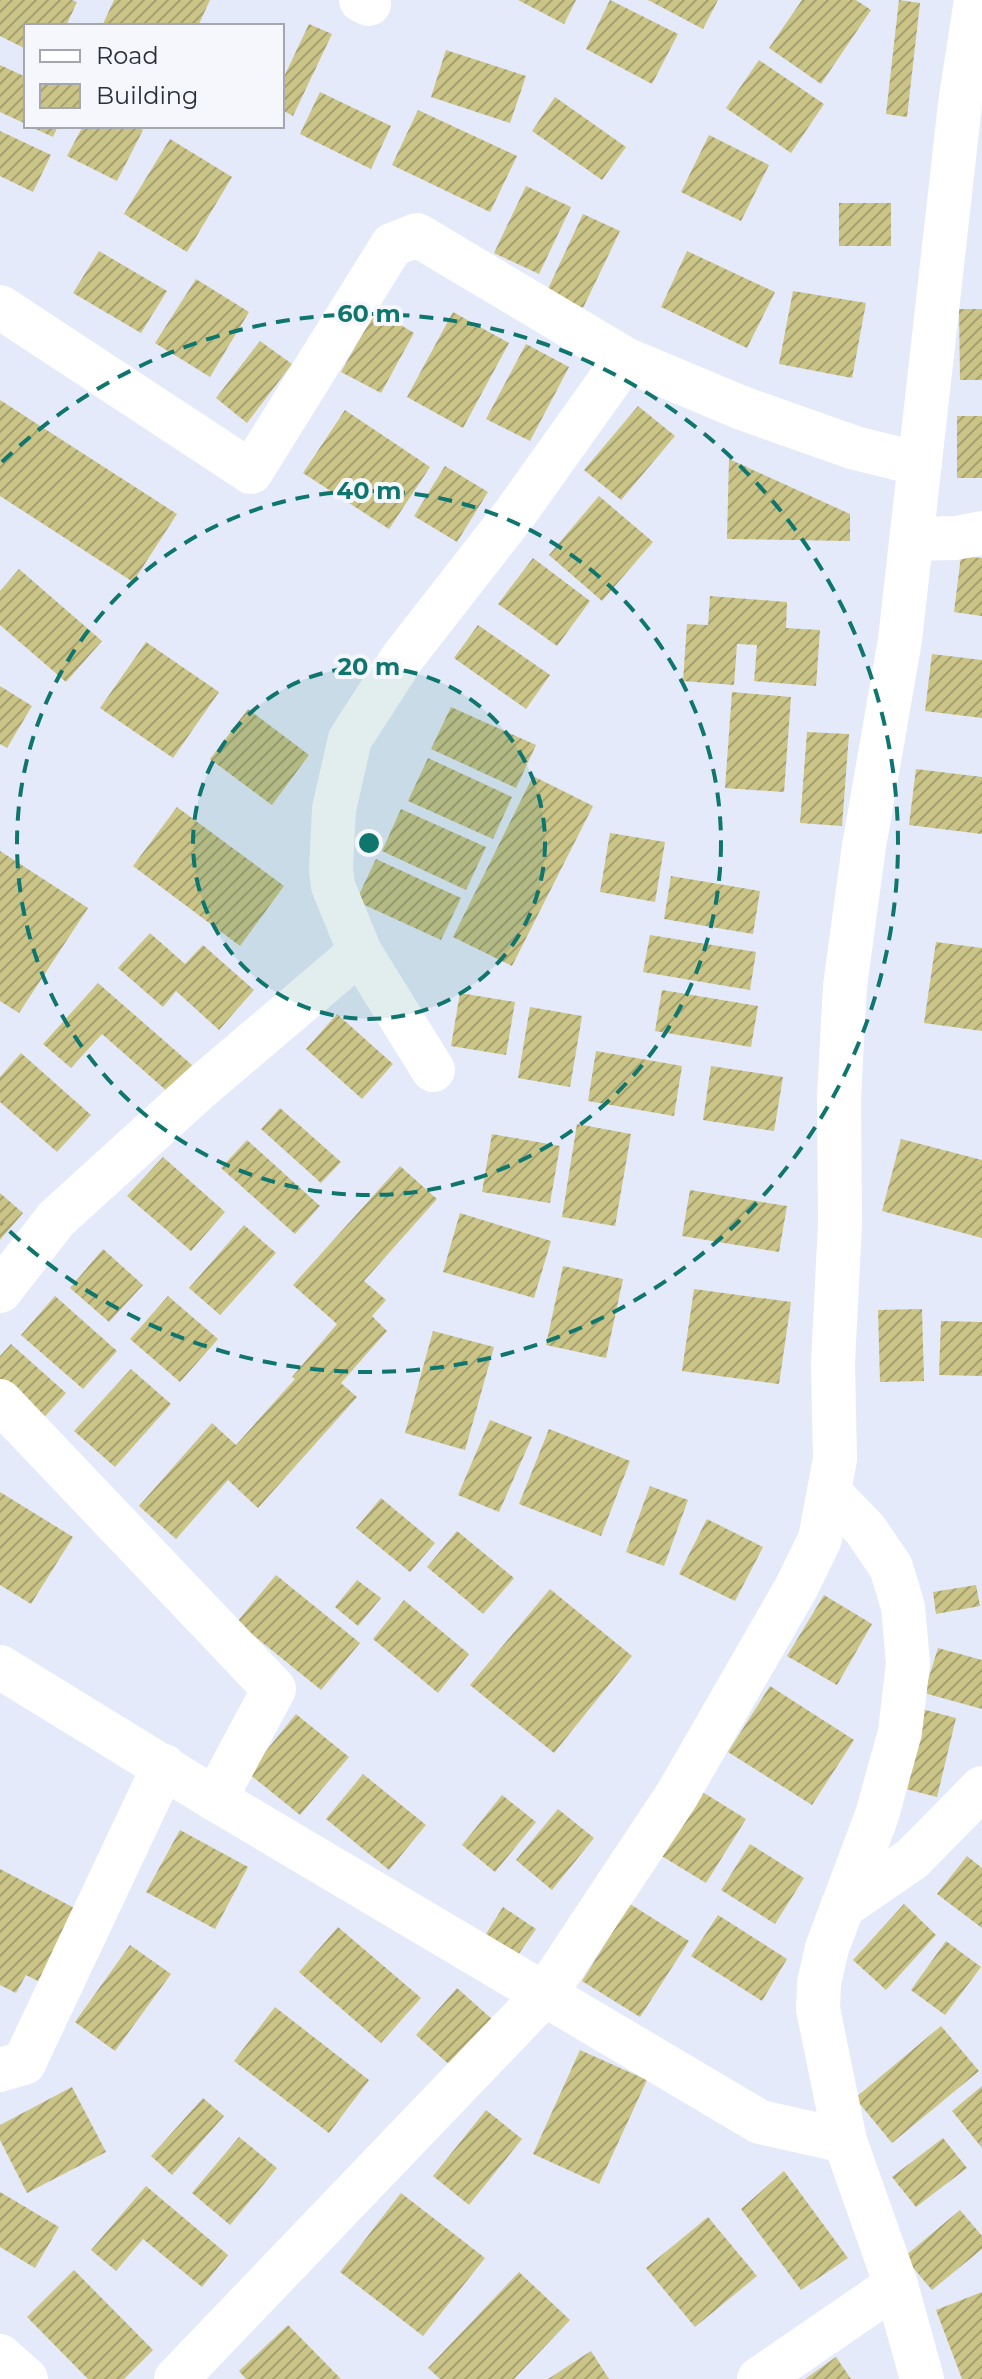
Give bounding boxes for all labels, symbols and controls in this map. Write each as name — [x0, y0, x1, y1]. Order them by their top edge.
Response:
legend — [24, 24, 284, 128]
text: Road — [96, 41, 159, 70]
text: Building — [96, 81, 199, 110]
text: 60 m — [337, 299, 401, 328]
text: 40 m — [337, 476, 401, 505]
text: 20 m — [338, 652, 400, 681]
centre of rings — [355, 829, 383, 857]

